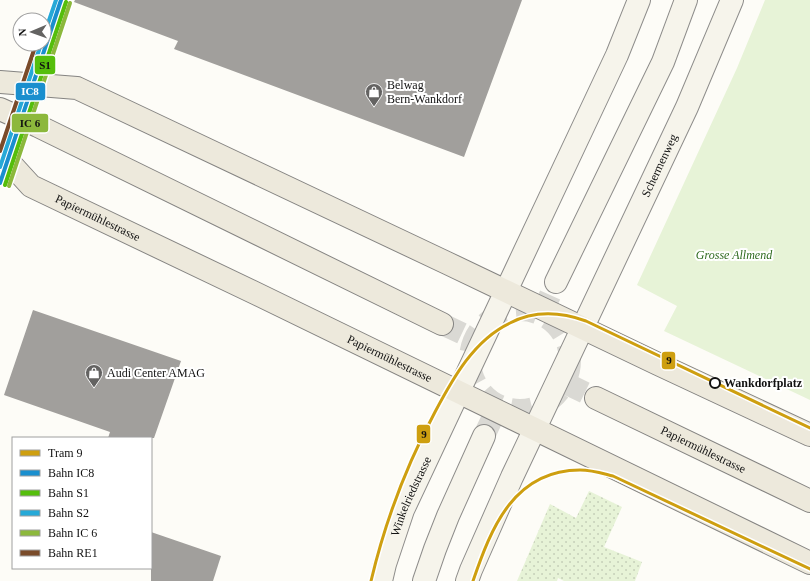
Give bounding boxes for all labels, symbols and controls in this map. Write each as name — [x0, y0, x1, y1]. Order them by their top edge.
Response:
north arrow — [12, 12, 52, 52]
text: N — [16, 28, 28, 37]
line badge: S1 — [34, 55, 56, 75]
text: S1 — [39, 59, 51, 71]
place label: Belwag Bern-Wankdorf — [387, 78, 462, 106]
line badge: IC8 — [15, 82, 46, 101]
shop icon: Belwag Bern-Wankdorf — [364, 82, 384, 107]
text: IC8 — [21, 85, 39, 97]
line badge: IC 6 — [11, 113, 49, 133]
text: IC 6 — [20, 117, 41, 129]
street label: Schermenweg — [638, 132, 680, 199]
street label: Papiermühlestrasse — [53, 192, 143, 244]
park label: Grosse Allmend — [696, 248, 773, 262]
street label: Papiermühlestrasse — [345, 332, 434, 385]
line badge: 9 — [661, 351, 676, 370]
text: 9 — [666, 354, 672, 366]
shop icon: Audi Center AMAG — [84, 363, 104, 388]
place label: Audi Center AMAG — [107, 366, 205, 380]
place label: Wankdorfplatz — [724, 376, 803, 390]
marker: Wankdorfplatz — [709, 377, 721, 389]
street label: Papiermühlestrasse — [658, 423, 748, 476]
line badge: 9 — [416, 424, 431, 444]
text: 9 — [421, 428, 427, 440]
legend — [12, 437, 152, 569]
text: Tram 9 — [48, 446, 83, 460]
street label: Winkelriedstrasse — [388, 454, 434, 538]
text: Bahn IC8 — [48, 466, 94, 480]
text: Bahn S1 — [48, 486, 89, 500]
text: Bahn S2 — [48, 506, 89, 520]
text: Bahn IC 6 — [48, 526, 97, 540]
text: Bahn RE1 — [48, 546, 98, 560]

